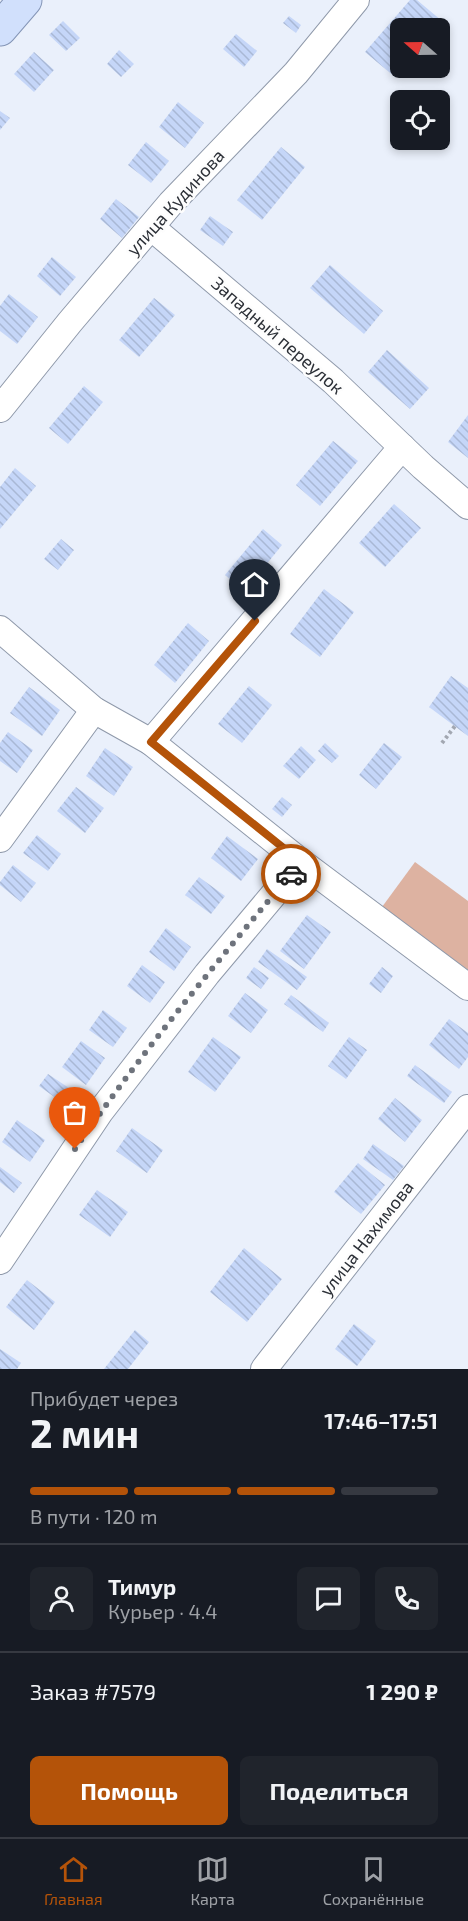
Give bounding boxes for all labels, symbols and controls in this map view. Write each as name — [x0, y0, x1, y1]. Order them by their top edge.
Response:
north arrow — [390, 18, 450, 78]
map controls — [390, 18, 450, 150]
button: locate — [390, 90, 450, 150]
street label: улица Кудинова — [121, 144, 229, 260]
street label: Западный переулок — [207, 272, 349, 399]
pin — [229, 559, 280, 621]
icon: home — [238, 568, 271, 601]
courier — [261, 844, 321, 904]
icon: car — [275, 858, 308, 891]
pin — [49, 1087, 100, 1149]
icon: bag — [58, 1096, 91, 1129]
street label: улица Нахимова — [314, 1176, 418, 1300]
text: Прибудет через — [30, 1386, 178, 1410]
text: 17:46–17:51 — [324, 1407, 438, 1433]
text: 2 мин — [30, 1409, 139, 1456]
text: В пути · 120 m — [30, 1504, 157, 1528]
button: person — [30, 1567, 93, 1630]
button: chat — [297, 1567, 360, 1630]
button: phone — [375, 1567, 438, 1630]
text: Тимур — [108, 1573, 176, 1599]
text: Курьер · 4.4 — [108, 1599, 217, 1623]
text: Заказ #7579 — [30, 1678, 156, 1704]
text: 1 290 ₽ — [366, 1678, 438, 1704]
button: Помощь — [30, 1756, 228, 1825]
button: Поделиться — [240, 1756, 438, 1825]
tab: Главная — [44, 1853, 103, 1908]
tab: Карта — [190, 1853, 235, 1908]
tab: Сохранённые — [323, 1853, 424, 1908]

